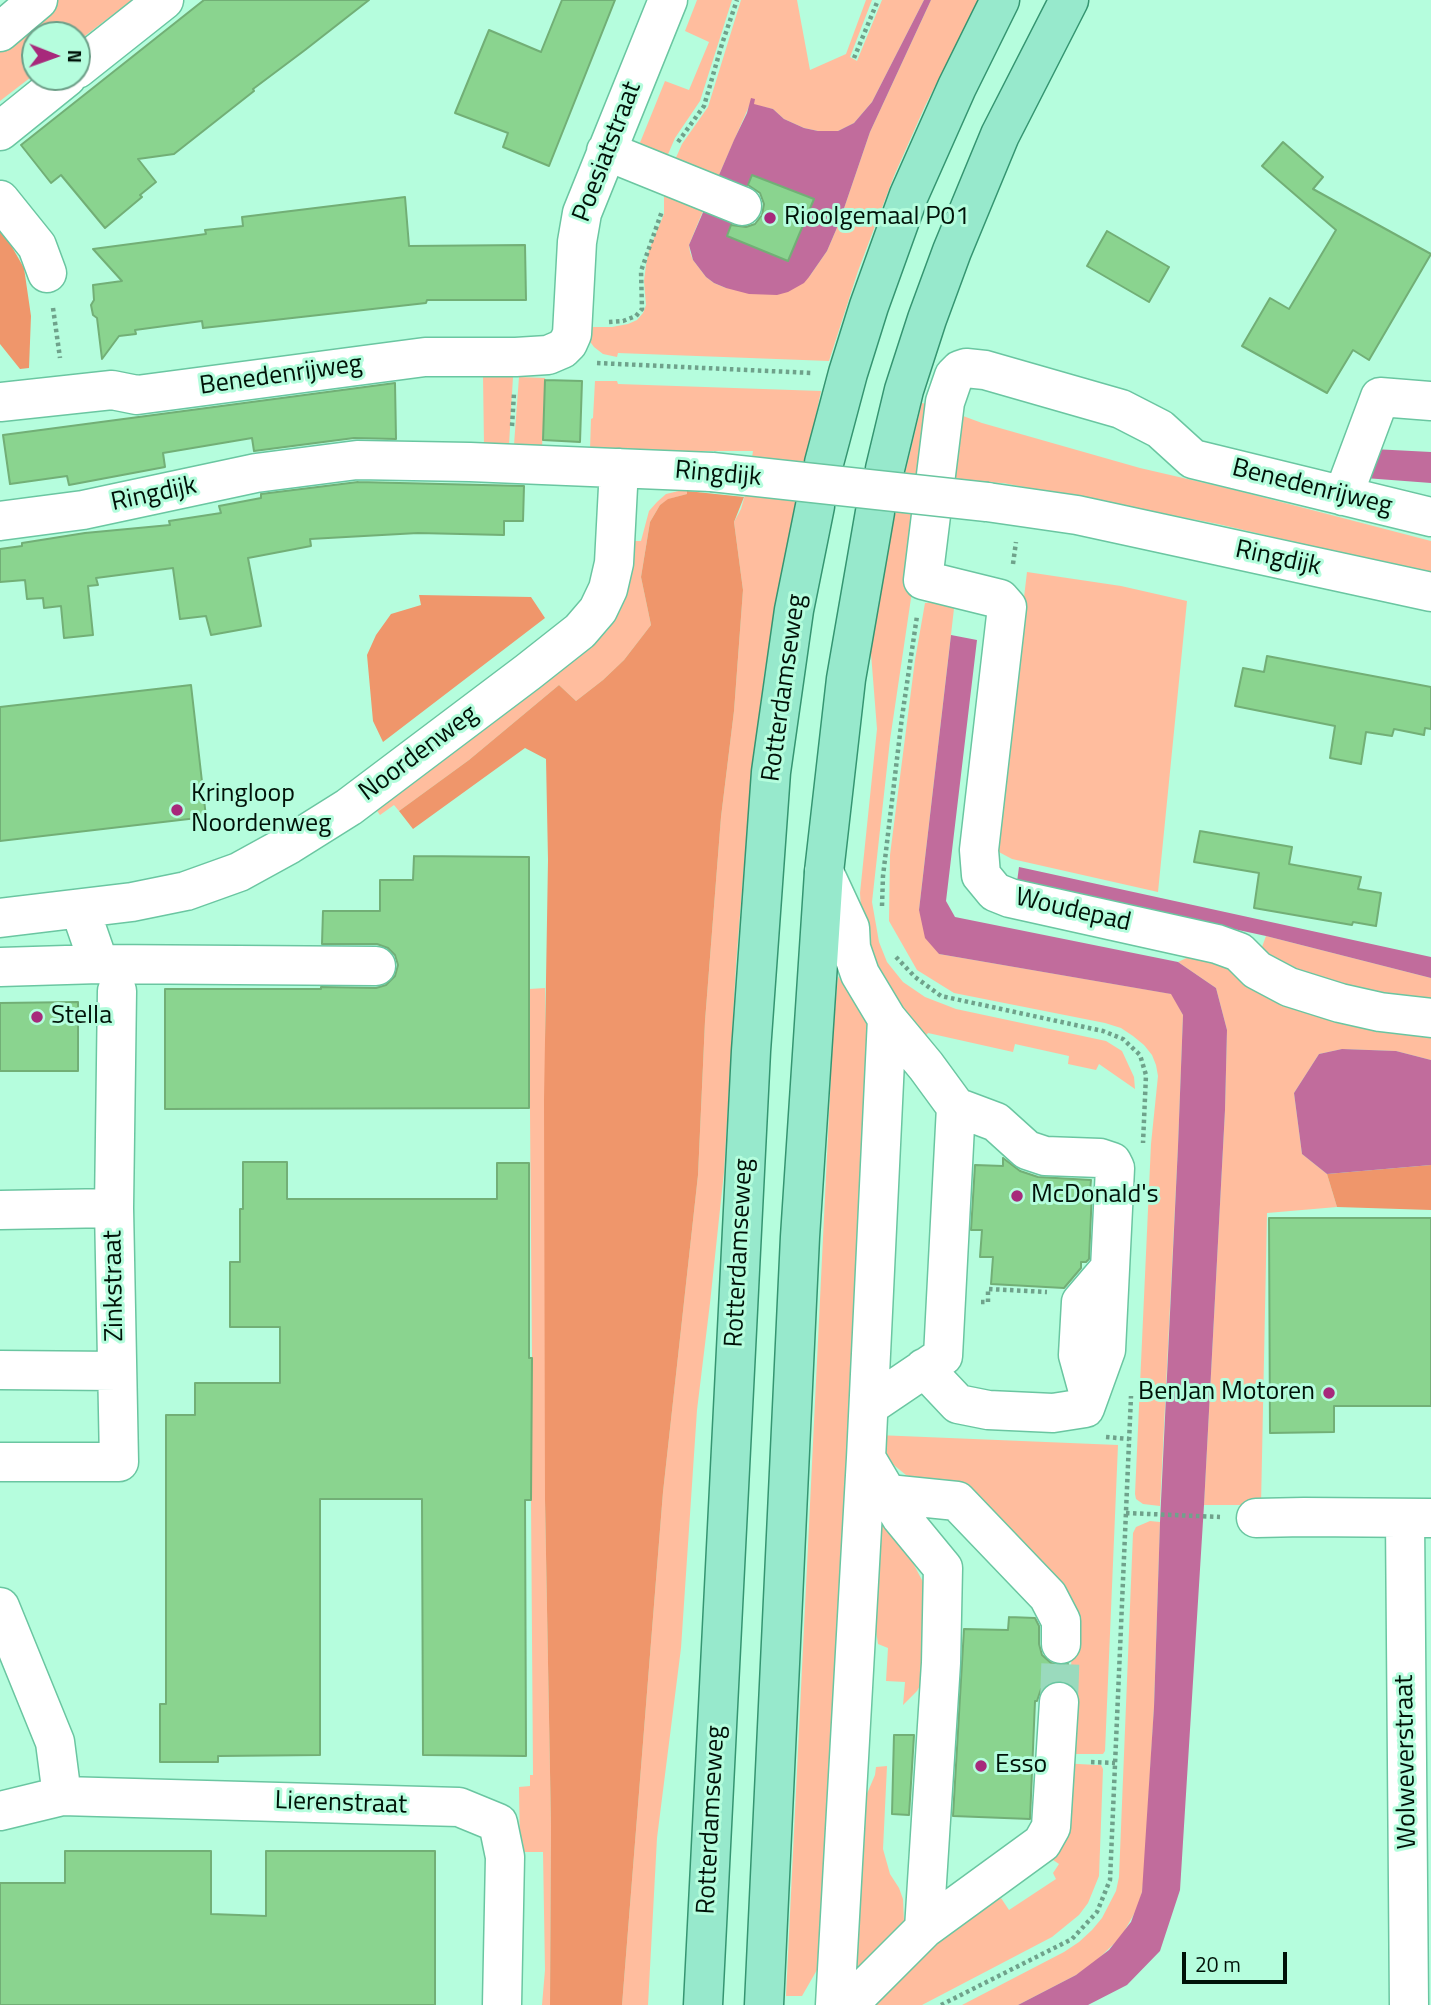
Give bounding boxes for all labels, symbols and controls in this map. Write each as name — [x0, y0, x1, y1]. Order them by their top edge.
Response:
north arrow — [21, 21, 91, 91]
text: N — [61, 49, 90, 63]
street label: Poesiatstraat — [567, 78, 649, 226]
place label: Rioolgemaal P01 — [784, 202, 970, 234]
marker: Rioolgemaal P01 — [762, 210, 778, 226]
street label: Benedenrijweg — [198, 349, 364, 403]
street label: Benedenrijweg — [1229, 453, 1395, 523]
street label: Ringdijk — [673, 456, 763, 494]
street label: Ringdijk — [108, 471, 200, 519]
street label: Ringdijk — [1232, 535, 1324, 583]
street label: Rotterdamseweg — [756, 592, 814, 784]
street label: Noordenweg — [354, 699, 484, 809]
place label: Kringloop Noordenweg — [191, 779, 331, 840]
marker: Kringloop Noordenweg — [169, 802, 185, 818]
street label: Woudepad — [1012, 883, 1134, 939]
place label: Stella — [51, 1001, 112, 1033]
marker: Stella — [29, 1009, 45, 1025]
street label: Rotterdamseweg — [719, 1158, 761, 1348]
place label: McDonald's — [1031, 1180, 1159, 1212]
marker: McDonald's — [1009, 1188, 1025, 1204]
street label: Zinkstraat — [98, 1230, 132, 1342]
place label: BenJan Motoren — [1138, 1377, 1315, 1409]
marker: BenJan Motoren — [1321, 1385, 1337, 1401]
street label: Wolweverstraat — [1390, 1674, 1424, 1850]
street label: Rotterdamseweg — [691, 1725, 733, 1915]
place label: Esso — [995, 1750, 1047, 1782]
marker: Esso — [973, 1758, 989, 1774]
street label: Lierenstraat — [274, 1786, 408, 1822]
scale bar — [1186, 1938, 1291, 1982]
text: 20 m — [1195, 1948, 1241, 1980]

